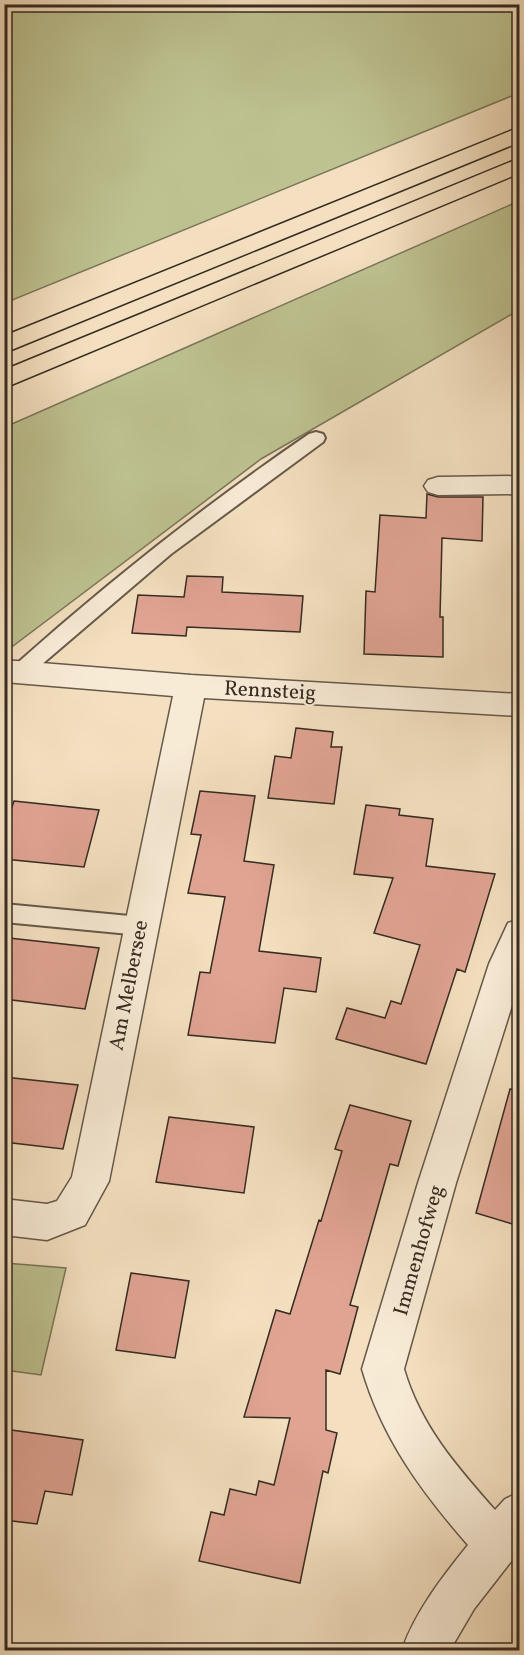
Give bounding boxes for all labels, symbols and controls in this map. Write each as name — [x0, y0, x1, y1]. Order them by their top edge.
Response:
street label: Rennsteig — [223, 675, 317, 708]
street label: Am Melbersee — [103, 918, 156, 1053]
street label: Immenhofweg — [387, 1182, 452, 1319]

